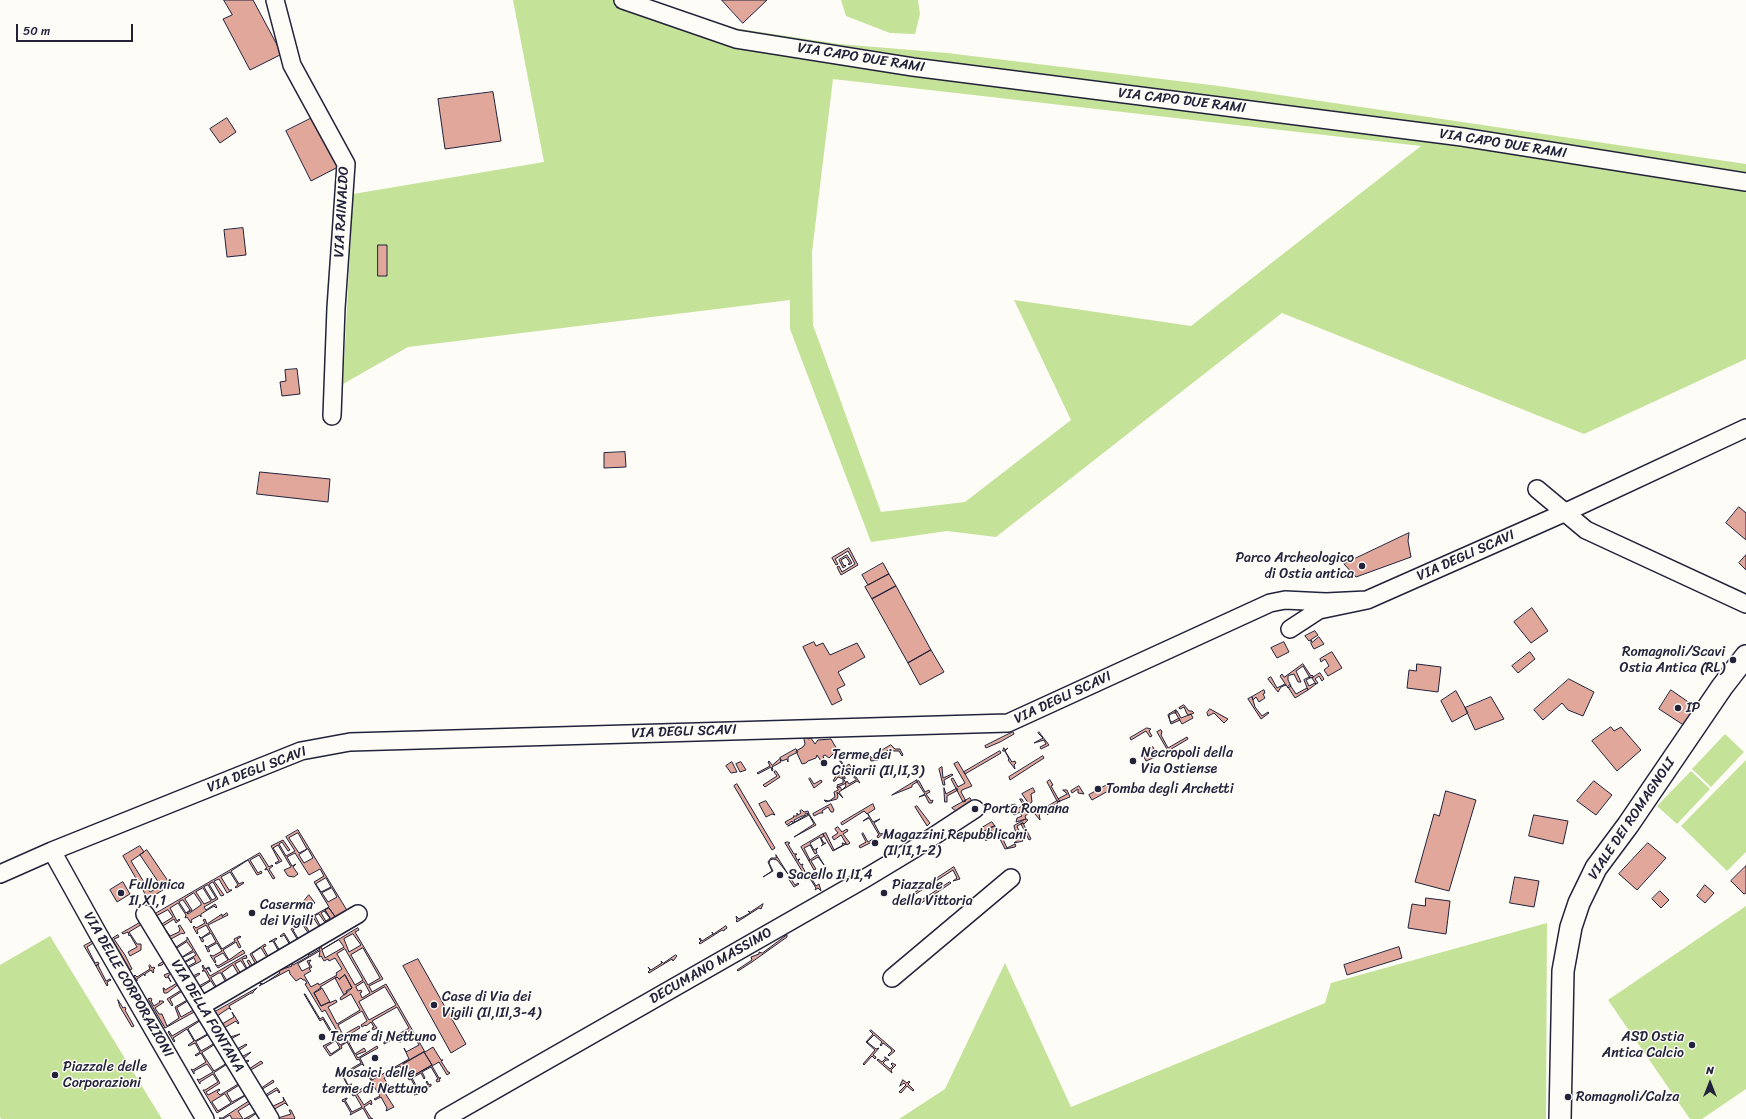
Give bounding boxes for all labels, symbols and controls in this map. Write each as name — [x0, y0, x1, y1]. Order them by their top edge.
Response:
scale bar — [18, 16, 135, 42]
text: 50 m — [23, 20, 50, 42]
street label: VIA CAPO DUE RAMI — [796, 40, 926, 76]
street label: VIA CAPO DUE RAMI — [1117, 85, 1247, 117]
street label: VIA CAPO DUE RAMI — [1438, 126, 1568, 162]
street label: VIA RAINALDO — [331, 166, 353, 258]
street label: VIA DEGLI SCAVI — [1415, 527, 1517, 585]
place label: Parco Archeologico di Ostia antica — [1235, 550, 1354, 582]
marker: Parco Archeologico di Ostia antica — [1357, 561, 1367, 571]
place label: Romagnoli/Scavi Ostia Antica (RL) — [1620, 644, 1725, 676]
marker: Romagnoli/Scavi Ostia Antica (RL) — [1728, 655, 1738, 665]
street label: VIA DEGLI SCAVI — [1012, 668, 1114, 728]
place label: IP — [1686, 700, 1700, 716]
marker: IP — [1673, 703, 1683, 713]
street label: VIA DEGLI SCAVI — [631, 722, 737, 742]
street label: VIA DEGLI SCAVI — [205, 743, 309, 797]
place label: Necropoli della Via Ostiense — [1141, 745, 1233, 778]
place label: Terme dei Cisiarii (II,II,3) — [832, 747, 924, 780]
street label: VIALE DEI ROMAGNOLI — [1585, 755, 1679, 883]
marker: Necropoli della Via Ostiense — [1128, 756, 1138, 766]
marker: Terme dei Cisiarii (II,II,3) — [819, 758, 829, 768]
place label: Tomba degli Archetti — [1106, 781, 1234, 797]
marker: Tomba degli Archetti — [1093, 784, 1103, 794]
place label: Porta Romana — [983, 801, 1069, 817]
marker: Porta Romana — [970, 804, 980, 814]
place label: Magazzini Repubblicani (II,II,1-2) — [883, 827, 1027, 860]
marker: Magazzini Repubblicani (II,II,1-2) — [870, 838, 880, 848]
place label: Sacello II,II,4 — [788, 867, 873, 883]
marker: Sacello II,II,4 — [775, 870, 785, 880]
place label: Fullonica II,XI,1 — [129, 877, 185, 910]
place label: Piazzale della Vittoria — [892, 877, 973, 910]
marker: Fullonica II,XI,1 — [116, 888, 126, 898]
marker: Piazzale della Vittoria — [879, 888, 889, 898]
place label: Caserma dei Vigili — [260, 897, 313, 930]
marker: Caserma dei Vigili — [247, 908, 257, 918]
street label: VIA DELLE CORPORAZIONI — [79, 909, 177, 1061]
street label: DECUMANO MASSIMO — [647, 924, 775, 1008]
street label: VIA DELLA FONTANA — [167, 957, 247, 1075]
place label: Case di Via dei Vigili (II,III,3-4) — [442, 989, 541, 1022]
marker: Case di Via dei Vigili (II,III,3-4) — [429, 1000, 439, 1010]
place label: Terme di Nettuno — [330, 1029, 436, 1045]
place label: ASD Ostia Antica Calcio — [1602, 1029, 1684, 1062]
marker: Terme di Nettuno — [317, 1032, 327, 1042]
marker: ASD Ostia Antica Calcio — [1687, 1040, 1697, 1050]
marker: Mosaici delle terme di Nettuno — [370, 1053, 380, 1063]
place label: Piazzale delle Corporazioni — [63, 1059, 147, 1092]
text: N — [1706, 1061, 1714, 1080]
north arrow — [1690, 1063, 1730, 1103]
place label: Mosaici delle terme di Nettuno — [322, 1065, 428, 1098]
marker: Piazzale delle Corporazioni — [50, 1070, 60, 1080]
place label: Romagnoli/Calza — [1576, 1089, 1679, 1105]
marker: Romagnoli/Calza — [1563, 1092, 1573, 1102]

